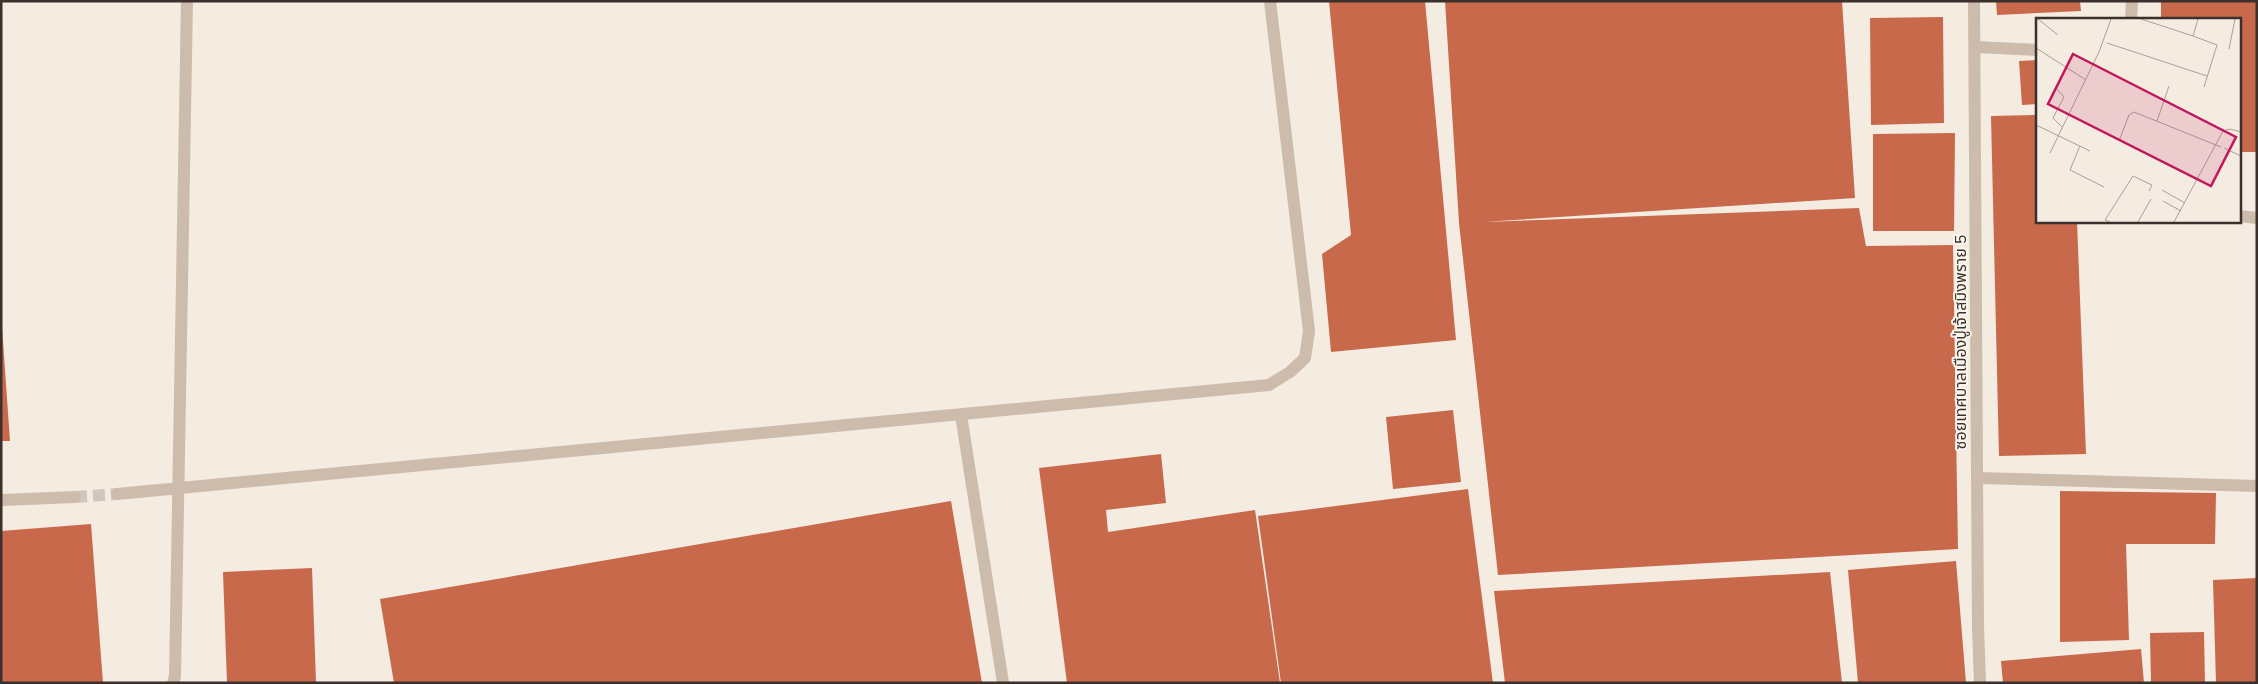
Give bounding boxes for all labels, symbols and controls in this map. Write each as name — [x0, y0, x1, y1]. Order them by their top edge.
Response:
inset map — [2036, 18, 2240, 222]
street label: ซอยเทศบาลเมืองปู่เจ้าสมิงพราย 5 — [1950, 235, 1972, 449]

